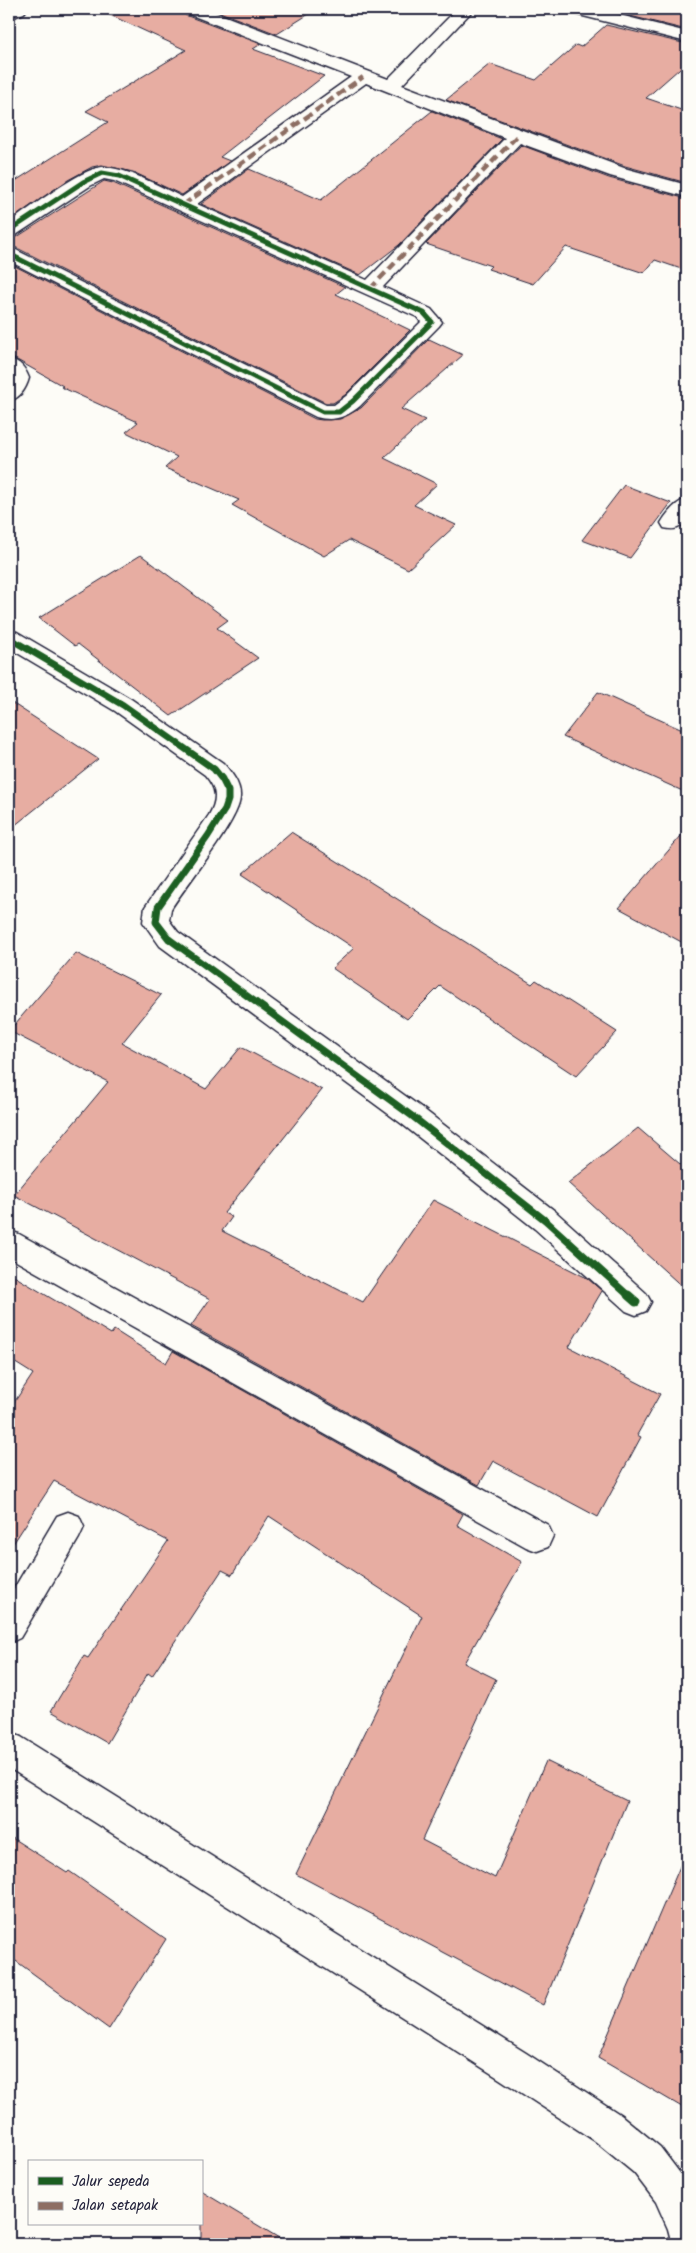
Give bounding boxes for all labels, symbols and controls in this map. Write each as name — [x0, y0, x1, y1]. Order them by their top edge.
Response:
legend — [28, 2160, 202, 2226]
text: Jalur sepeda — [72, 2170, 150, 2194]
text: Jalan setapak — [72, 2194, 159, 2218]

